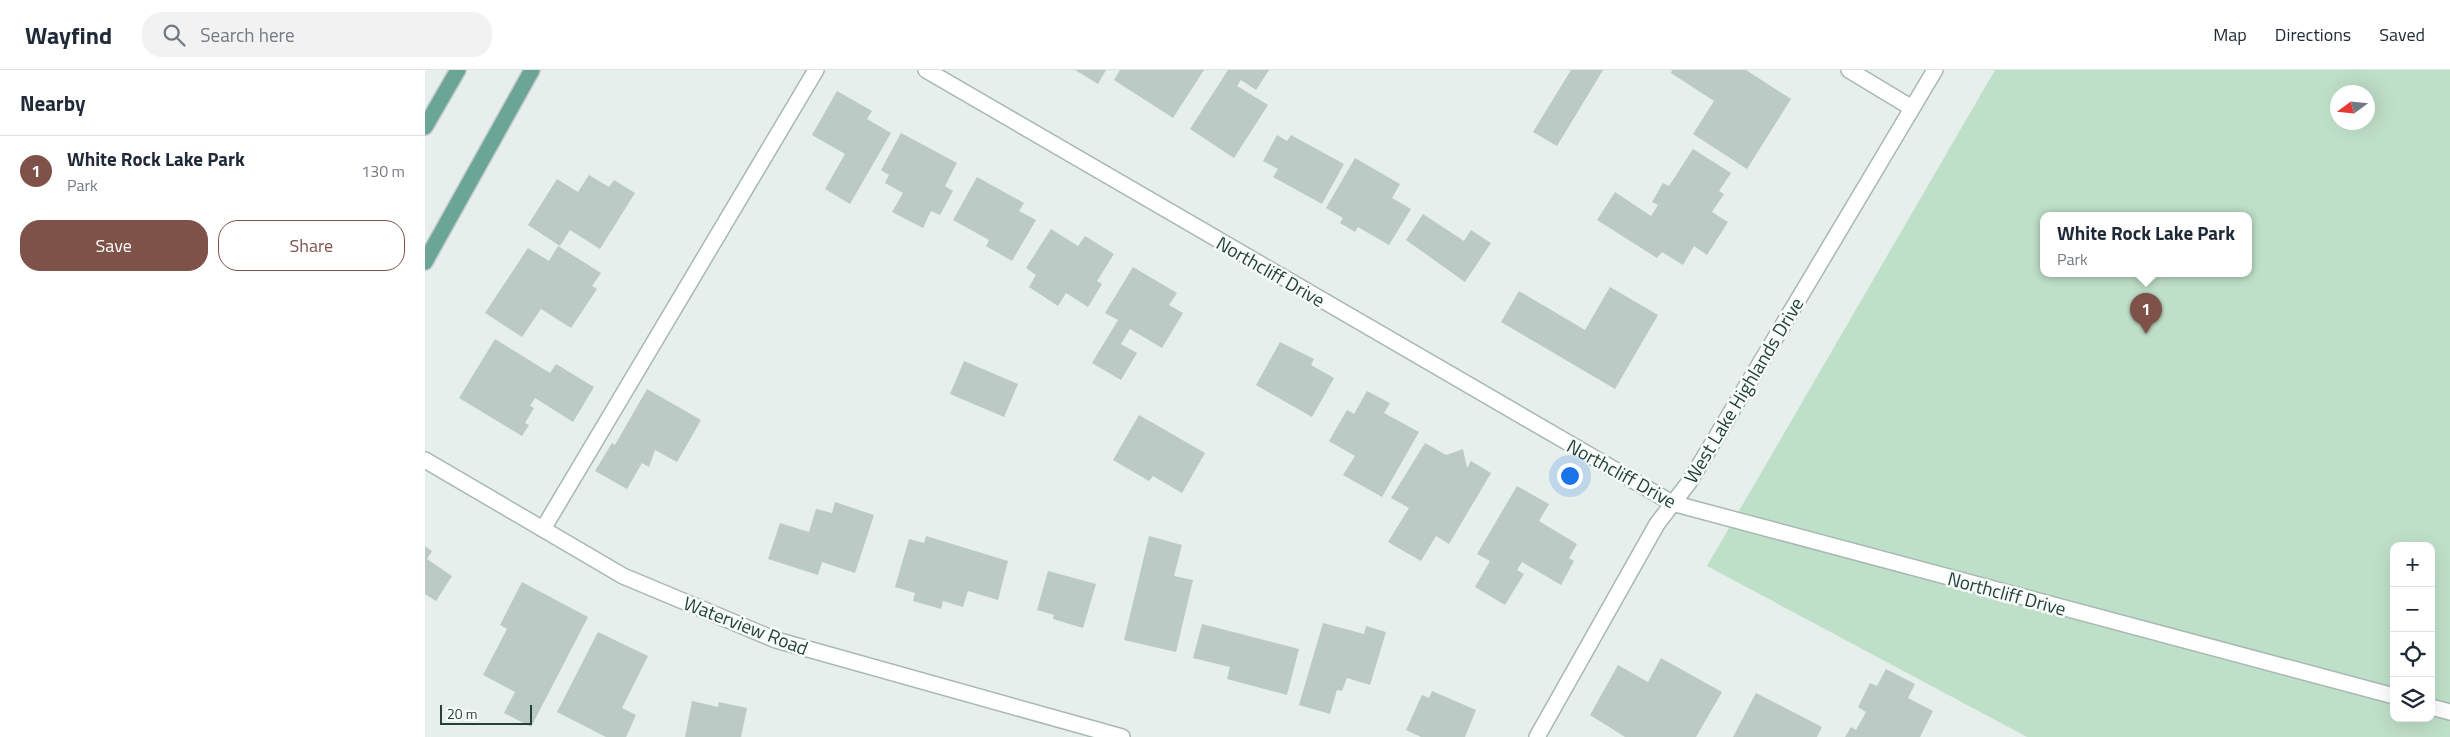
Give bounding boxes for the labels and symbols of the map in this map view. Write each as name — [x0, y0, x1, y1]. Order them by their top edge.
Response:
north arrow — [2330, 85, 2375, 130]
street label: Northcliff Drive — [1211, 228, 1331, 314]
street label: West Lake Highlands Drive — [1676, 291, 1810, 489]
pin: 1 — [2130, 293, 2162, 334]
street label: Northcliff Drive — [1562, 431, 1682, 515]
your location — [1557, 463, 1583, 489]
street label: Northcliff Drive — [1945, 563, 2069, 623]
street label: Waterview Road — [679, 588, 813, 662]
scale bar — [440, 702, 533, 725]

